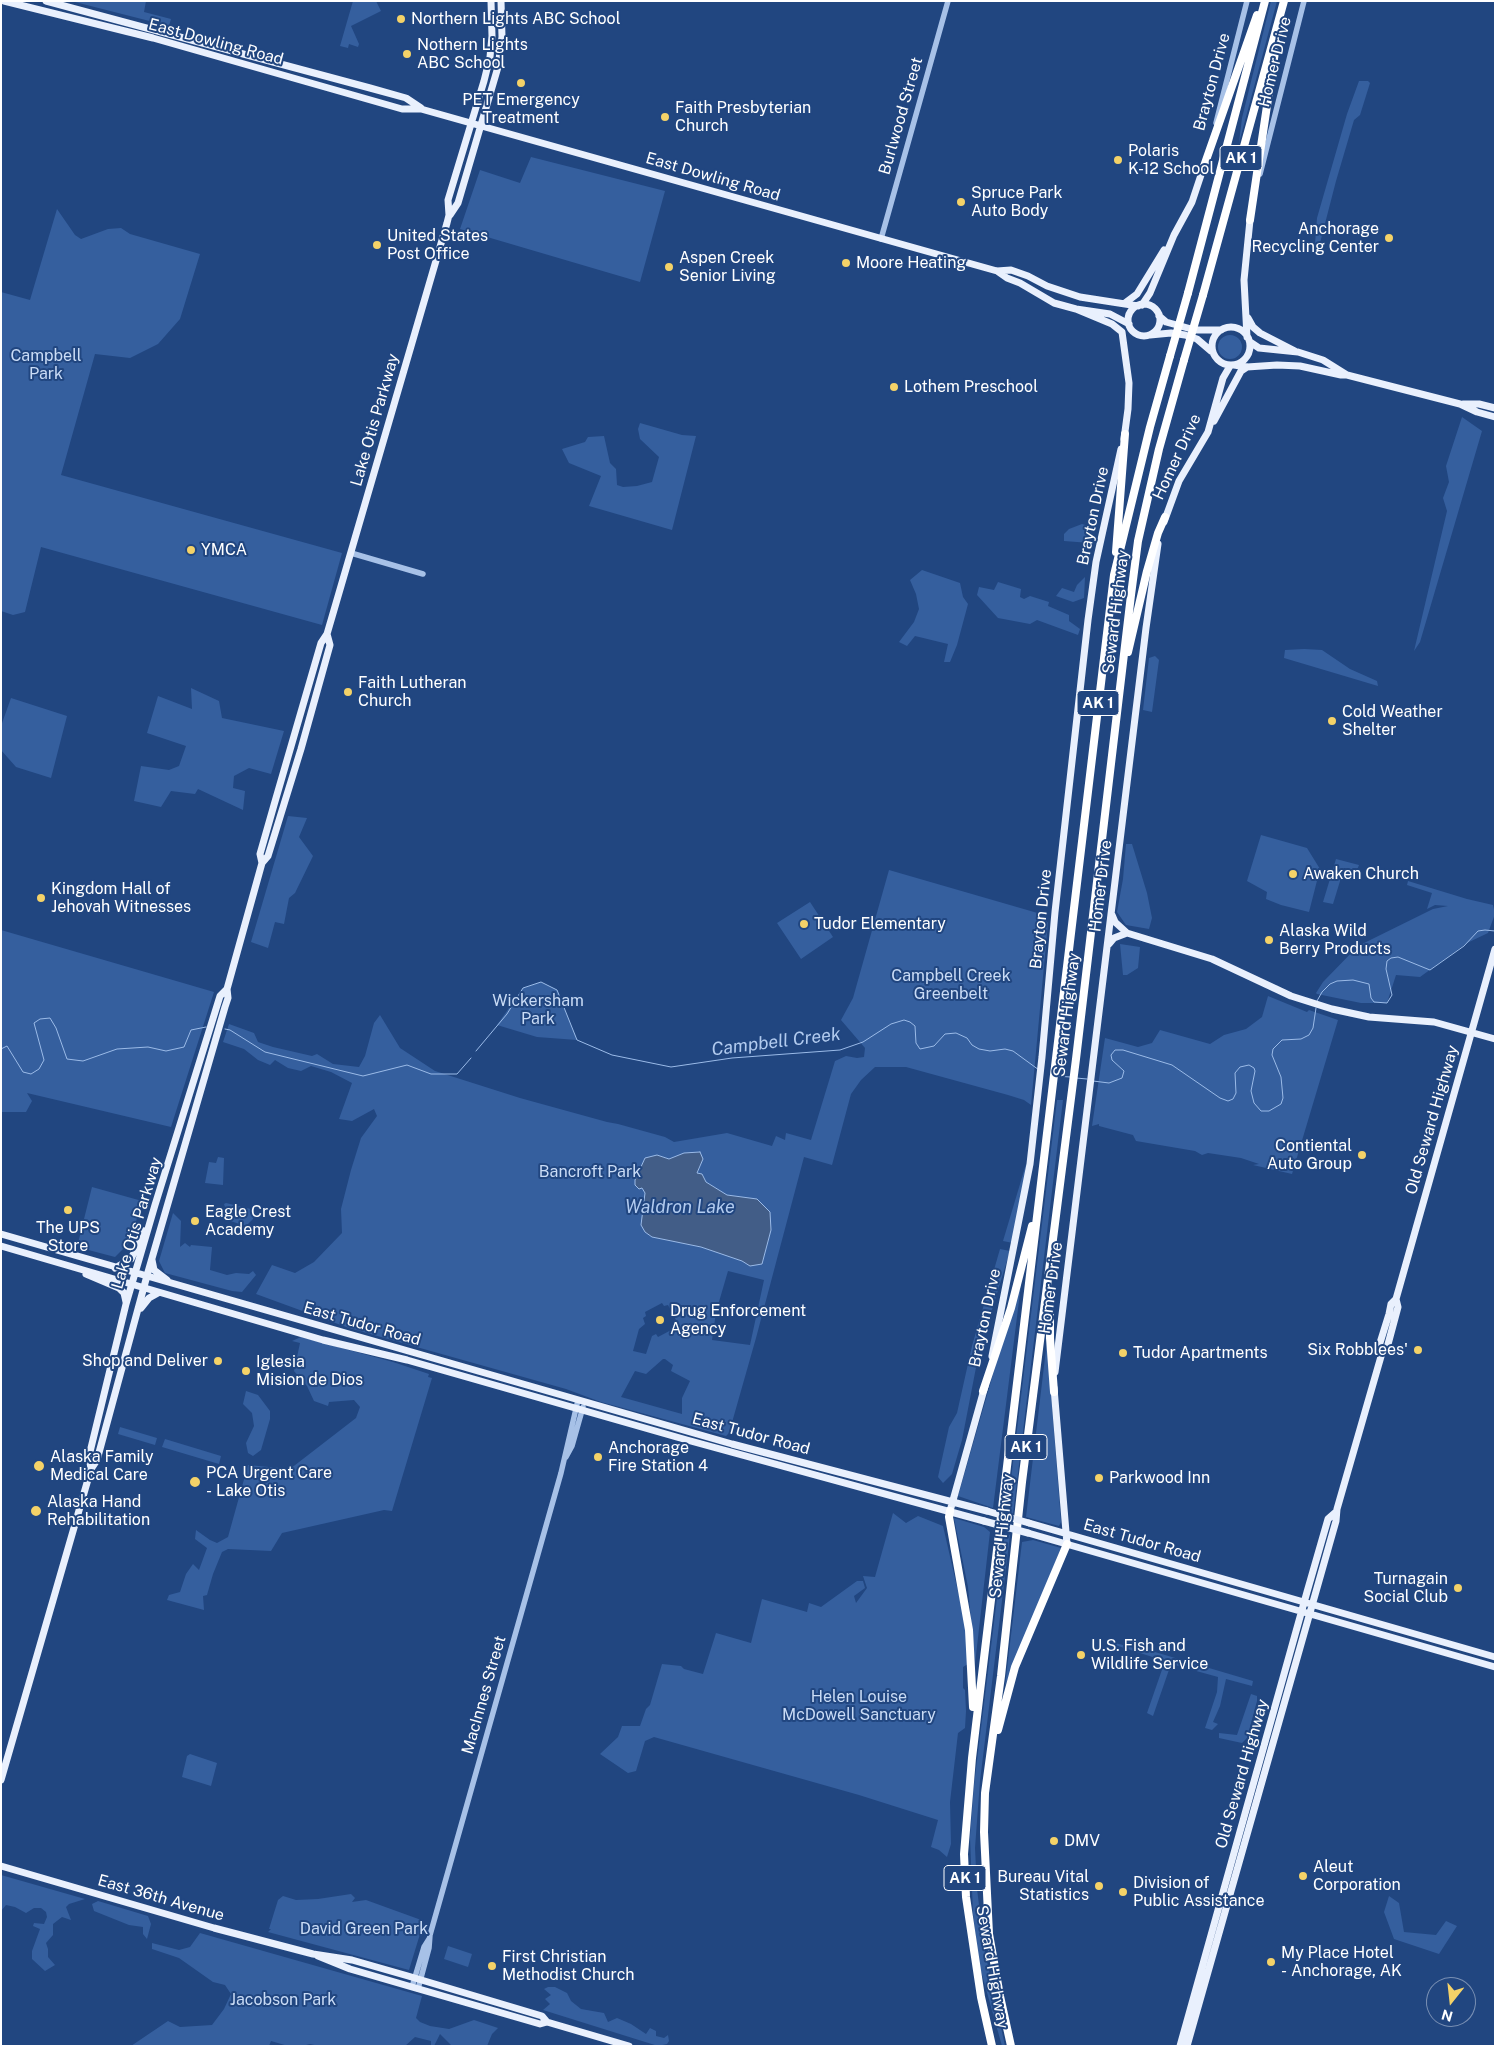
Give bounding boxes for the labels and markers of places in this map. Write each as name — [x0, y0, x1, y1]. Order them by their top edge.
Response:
place label: Northern Lights ABC School — [411, 9, 621, 29]
marker: Northern Lights ABC School — [395, 13, 407, 25]
place label: Nothern Lights ABC School — [417, 35, 528, 73]
marker: Nothern Lights ABC School — [401, 48, 413, 60]
marker: PET Emergency Treatment — [515, 77, 527, 89]
place label: PET Emergency Treatment — [462, 90, 580, 128]
place label: Faith Presbyterian Church — [675, 98, 811, 136]
marker: Faith Presbyterian Church — [659, 111, 671, 123]
place label: Polaris K-12 School — [1128, 141, 1214, 179]
marker: Polaris K-12 School — [1112, 154, 1124, 166]
place label: Spruce Park Auto Body — [971, 183, 1063, 221]
marker: Spruce Park Auto Body — [955, 196, 967, 208]
place label: Anchorage Recycling Center — [1252, 219, 1379, 257]
place label: United States Post Office — [387, 226, 488, 264]
marker: Anchorage Recycling Center — [1383, 232, 1395, 244]
marker: United States Post Office — [371, 239, 383, 251]
place label: Aspen Creek Senior Living — [679, 248, 776, 286]
place label: Moore Heating — [856, 253, 966, 273]
marker: Moore Heating — [840, 257, 852, 269]
marker: Aspen Creek Senior Living — [663, 261, 675, 273]
place label: Lothem Preschool — [904, 377, 1038, 397]
marker: Lothem Preschool — [888, 381, 900, 393]
place label: YMCA — [201, 540, 247, 560]
marker: YMCA — [185, 544, 197, 556]
place label: Faith Lutheran Church — [358, 673, 467, 711]
marker: Faith Lutheran Church — [342, 686, 354, 698]
place label: Cold Weather Shelter — [1342, 702, 1443, 740]
marker: Cold Weather Shelter — [1326, 715, 1338, 727]
place label: Awaken Church — [1303, 864, 1419, 884]
marker: Awaken Church — [1287, 868, 1299, 880]
place label: Kingdom Hall of Jehovah Witnesses — [51, 879, 191, 917]
marker: Kingdom Hall of Jehovah Witnesses — [35, 892, 47, 904]
place label: Tudor Elementary — [814, 914, 946, 934]
marker: Tudor Elementary — [798, 918, 810, 930]
place label: Alaska Wild Berry Products — [1279, 921, 1391, 959]
marker: Alaska Wild Berry Products — [1263, 934, 1275, 946]
place label: Contiental Auto Group — [1267, 1136, 1352, 1174]
marker: Contiental Auto Group — [1356, 1149, 1368, 1161]
place label: Eagle Crest Academy — [205, 1202, 291, 1240]
marker: The UPS Store — [62, 1204, 74, 1216]
marker: Eagle Crest Academy — [189, 1215, 201, 1227]
place label: The UPS Store — [36, 1218, 100, 1256]
place label: Drug Enforcement Agency — [670, 1301, 806, 1339]
marker: Drug Enforcement Agency — [654, 1314, 666, 1326]
place label: Six Robblees' — [1307, 1340, 1408, 1360]
place label: Tudor Apartments — [1133, 1343, 1268, 1363]
marker: Six Robblees' — [1412, 1344, 1424, 1356]
marker: Tudor Apartments — [1117, 1347, 1129, 1359]
place label: Shop and Deliver — [82, 1351, 208, 1371]
place label: Iglesia Mision de Dios — [256, 1352, 363, 1390]
marker: Shop and Deliver — [212, 1355, 224, 1367]
marker: Iglesia Mision de Dios — [240, 1365, 252, 1377]
place label: Anchorage Fire Station 4 — [608, 1438, 708, 1476]
place label: Alaska Family Medical Care — [50, 1447, 154, 1485]
marker: Anchorage Fire Station 4 — [592, 1451, 604, 1463]
marker: Alaska Family Medical Care — [32, 1459, 46, 1473]
place label: PCA Urgent Care - Lake Otis — [206, 1463, 332, 1501]
place label: Parkwood Inn — [1109, 1468, 1210, 1488]
marker: Parkwood Inn — [1093, 1472, 1105, 1484]
marker: PCA Urgent Care - Lake Otis — [188, 1475, 202, 1489]
place label: Alaska Hand Rehabilitation — [47, 1492, 150, 1530]
marker: Alaska Hand Rehabilitation — [29, 1504, 43, 1518]
place label: Turnagain Social Club — [1364, 1569, 1448, 1607]
marker: Turnagain Social Club — [1452, 1582, 1464, 1594]
place label: U.S. Fish and Wildlife Service — [1091, 1636, 1208, 1674]
marker: U.S. Fish and Wildlife Service — [1075, 1649, 1087, 1661]
place label: DMV — [1064, 1831, 1100, 1851]
marker: DMV — [1048, 1835, 1060, 1847]
place label: Aleut Corporation — [1313, 1857, 1401, 1895]
place label: Bureau Vital Statistics — [997, 1867, 1089, 1905]
marker: Aleut Corporation — [1297, 1870, 1309, 1882]
place label: Division of Public Assistance — [1133, 1873, 1264, 1911]
marker: Bureau Vital Statistics — [1093, 1880, 1105, 1892]
marker: Division of Public Assistance — [1117, 1886, 1129, 1898]
place label: My Place Hotel - Anchorage, AK — [1281, 1943, 1402, 1981]
place label: First Christian Methodist Church — [502, 1947, 634, 1985]
marker: My Place Hotel - Anchorage, AK — [1265, 1956, 1277, 1968]
marker: First Christian Methodist Church — [486, 1960, 498, 1972]

